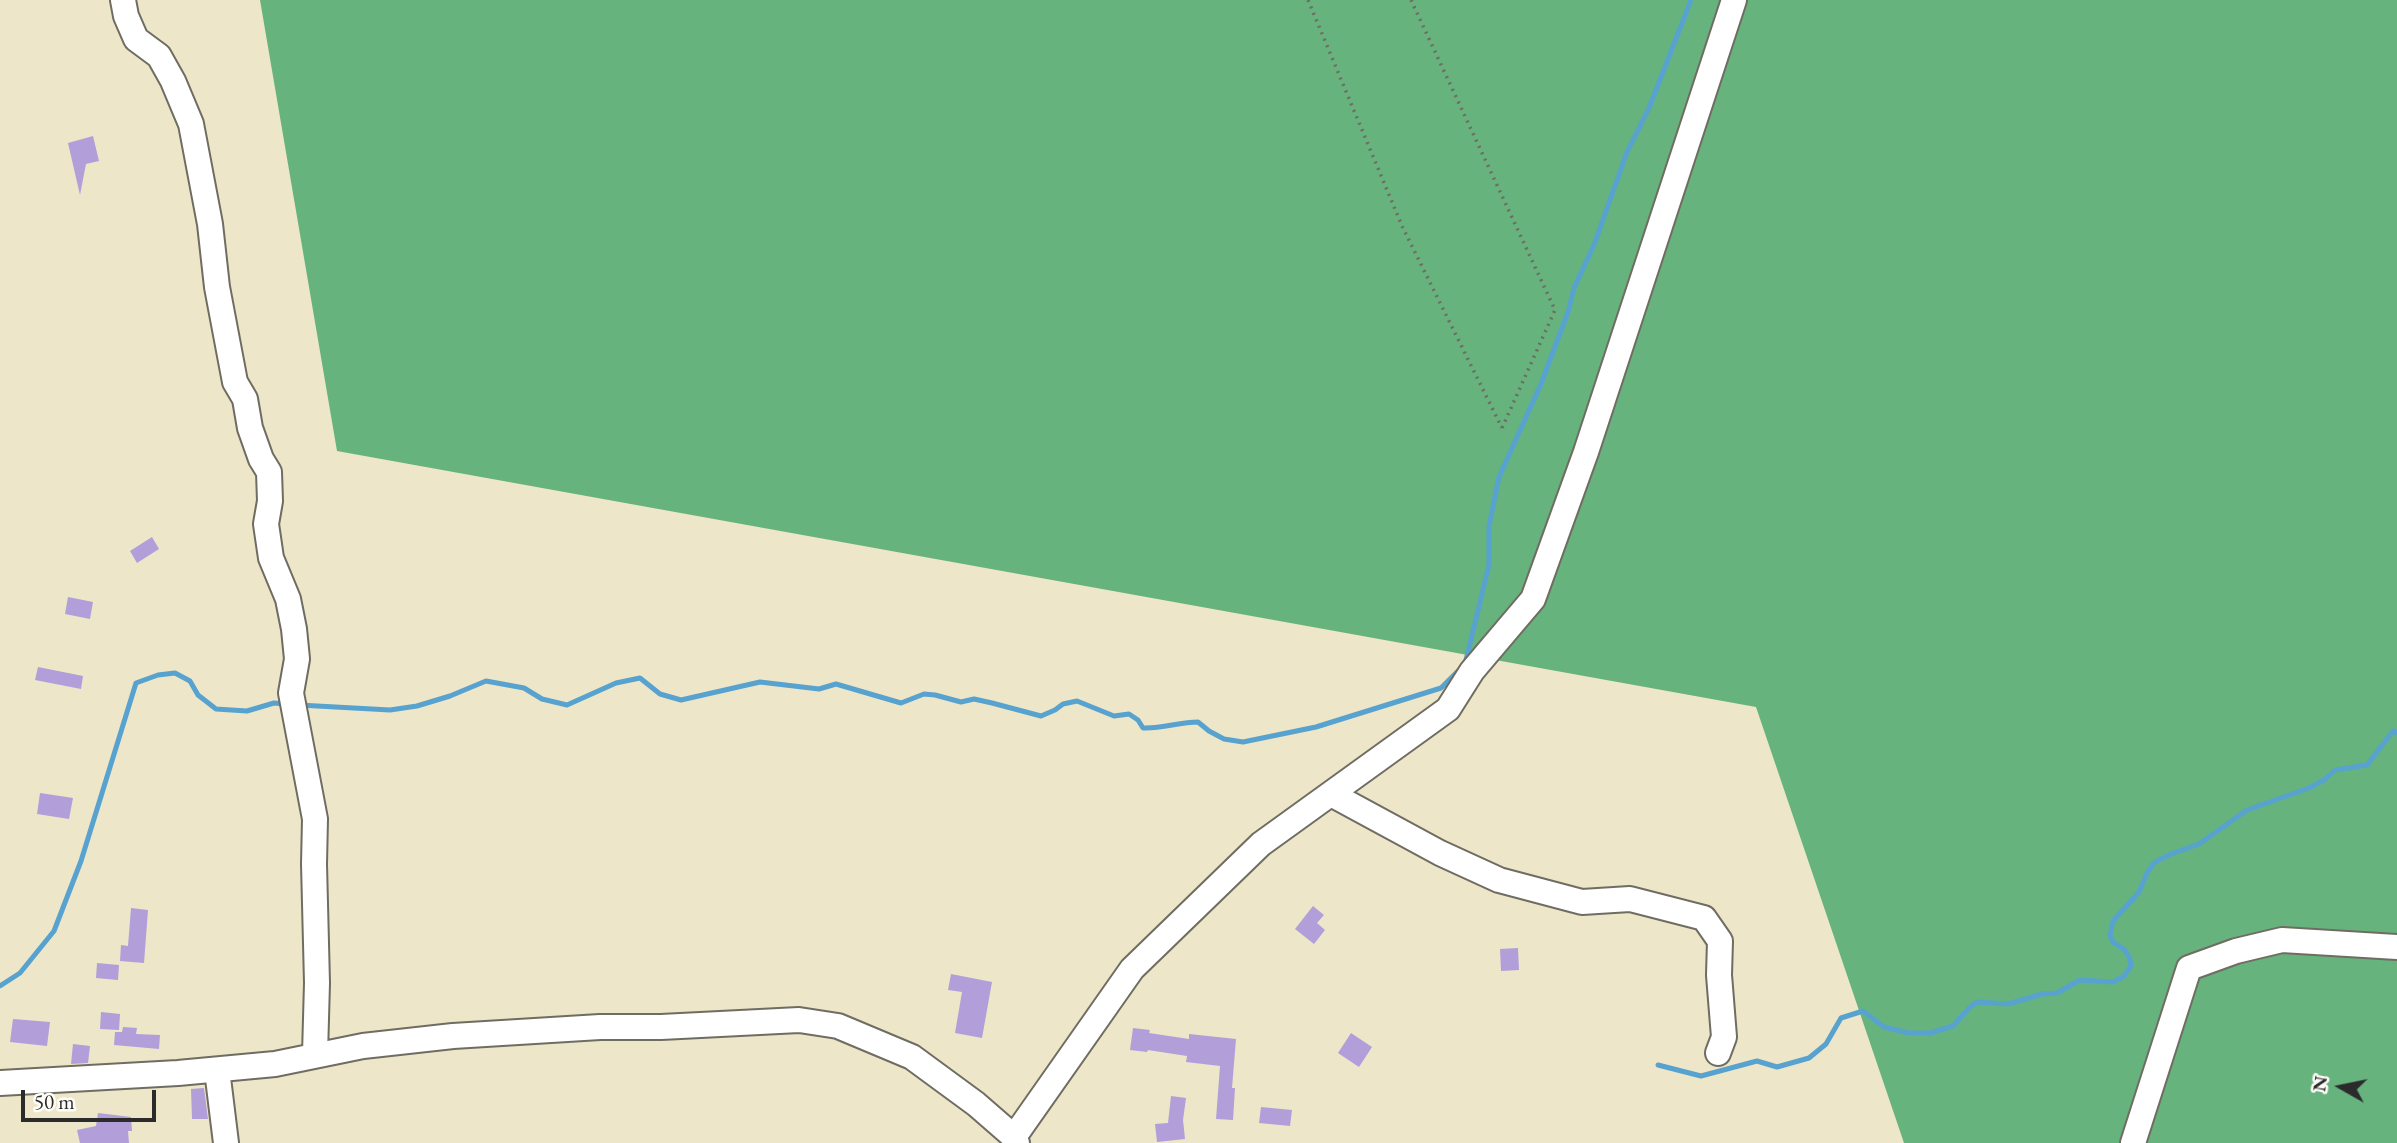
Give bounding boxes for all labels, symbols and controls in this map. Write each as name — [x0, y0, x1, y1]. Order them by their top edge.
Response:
north arrow — [2306, 1052, 2376, 1122]
text: N — [2306, 1074, 2333, 1093]
scale bar — [24, 1076, 159, 1120]
text: 50 m — [34, 1088, 75, 1115]

